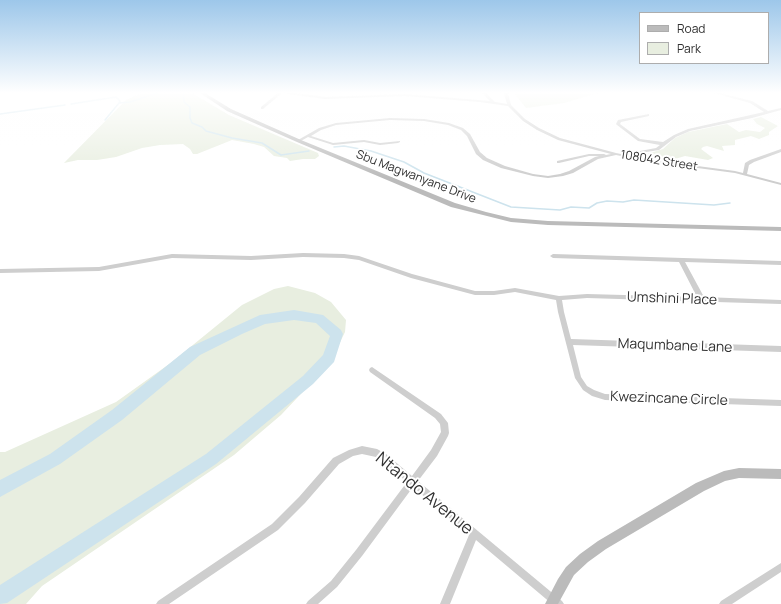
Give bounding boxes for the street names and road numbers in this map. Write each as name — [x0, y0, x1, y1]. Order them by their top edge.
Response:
street label: Sbu Magwanyane Drive — [354, 147, 478, 207]
street label: 108042 Street — [619, 148, 699, 174]
street label: Umshini Place — [627, 289, 717, 309]
street label: Maqumbane Lane — [617, 336, 733, 356]
street label: Kwezincane Circle — [610, 389, 728, 409]
street label: Ntando Avenue — [371, 448, 477, 540]

